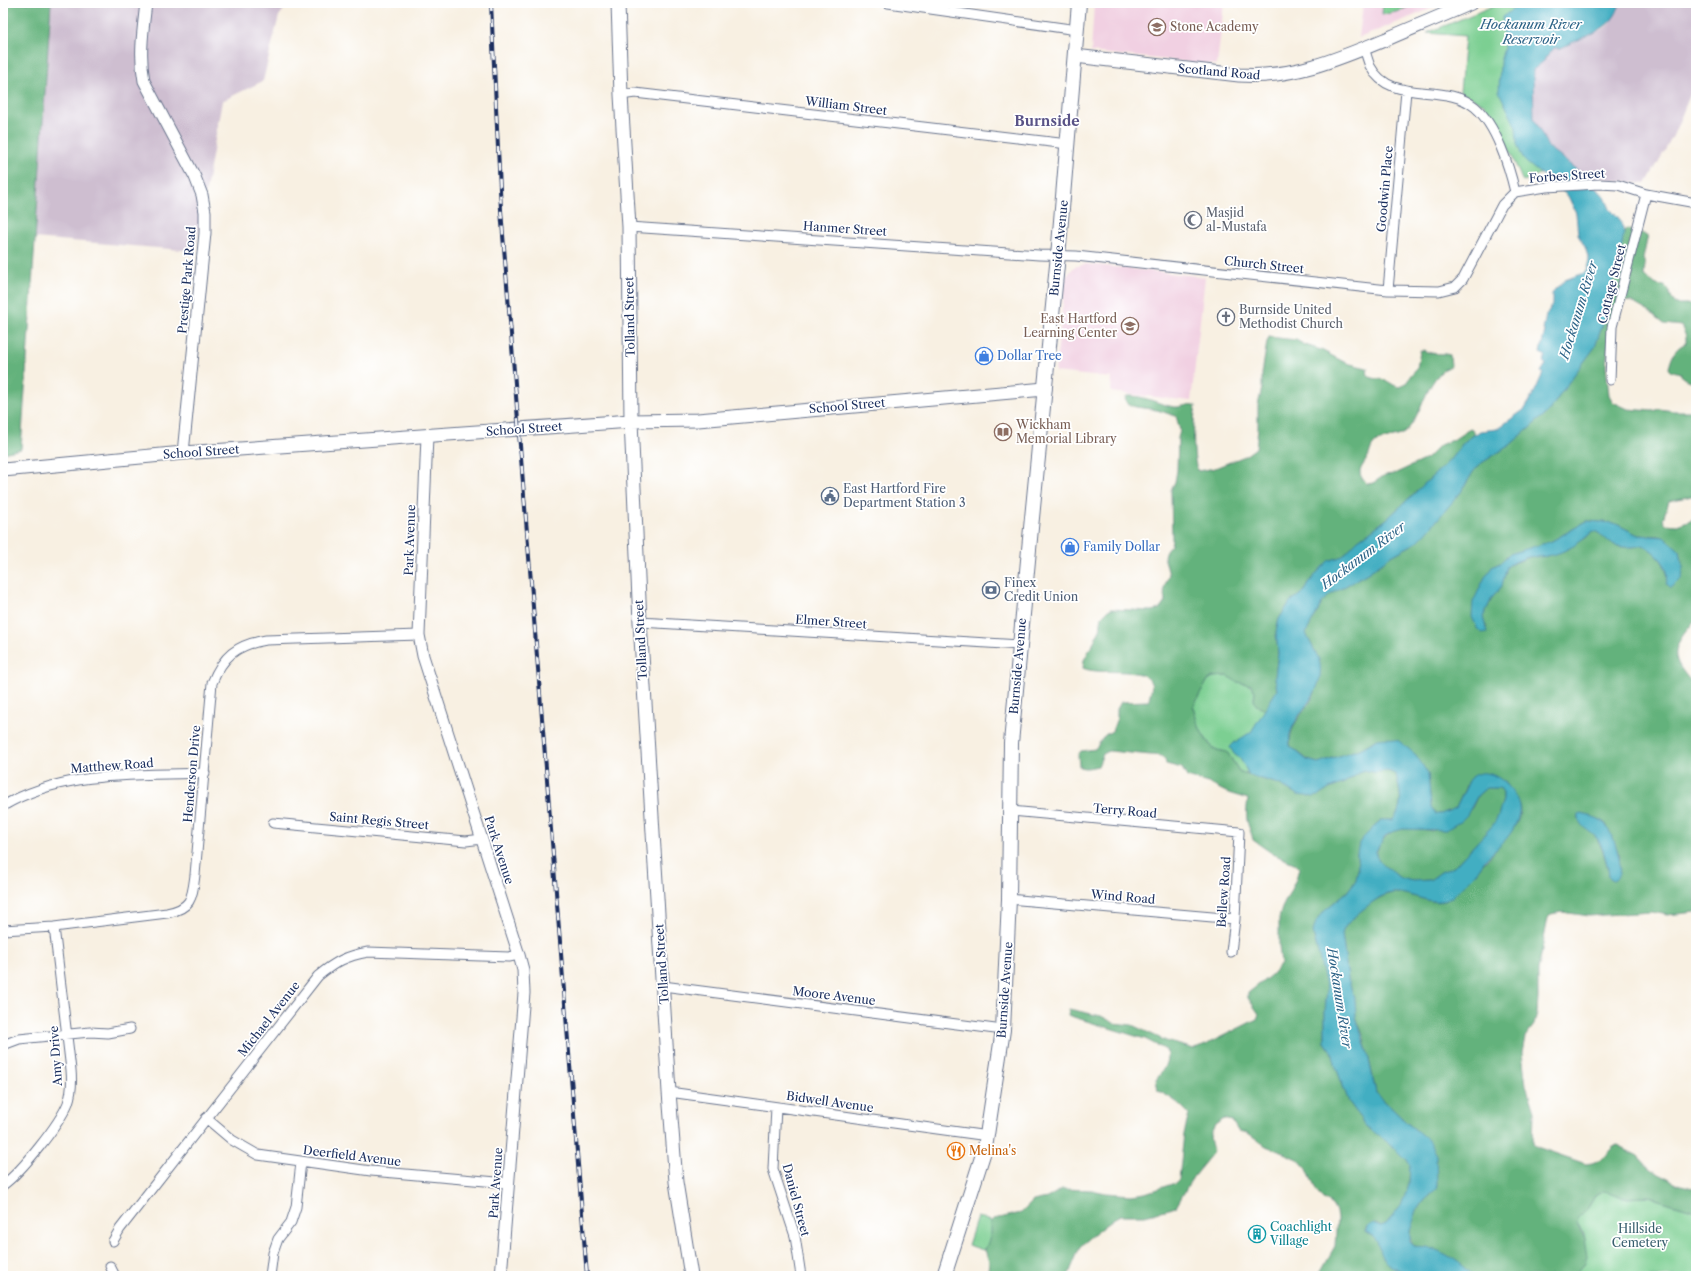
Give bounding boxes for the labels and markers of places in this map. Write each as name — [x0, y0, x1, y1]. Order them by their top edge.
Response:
school or university icon: Stone Academy — [1147, 17, 1167, 37]
place label: Stone Academy — [1170, 19, 1259, 34]
place label: Masjid al-Mustafa — [1206, 205, 1268, 234]
mosque icon: Masjid al-Mustafa — [1183, 210, 1203, 230]
place label: Burnside United Methodist Church — [1239, 302, 1344, 331]
church icon: Burnside United Methodist Church — [1216, 307, 1236, 327]
place label: East Hartford Learning Center — [1023, 311, 1118, 340]
school or university icon: East Hartford Learning Center — [1120, 316, 1140, 336]
shop icon: Dollar Tree — [974, 346, 994, 366]
place label: Dollar Tree — [997, 348, 1062, 363]
place label: Wickham Memorial Library — [1015, 417, 1117, 446]
library icon: Wickham Memorial Library — [993, 422, 1013, 442]
place label: East Hartford Fire Department Station 3 — [843, 481, 966, 510]
public building icon: East Hartford Fire Department Station 3 — [820, 486, 840, 506]
shop icon: Family Dollar — [1060, 537, 1080, 557]
place label: Family Dollar — [1083, 539, 1160, 554]
place label: Finex Credit Union — [1004, 575, 1079, 604]
bank icon: Finex Credit Union — [981, 580, 1001, 600]
restaurant icon: Melina's — [946, 1141, 966, 1161]
place label: Melina's — [969, 1143, 1016, 1158]
place label: Coachlight Village — [1269, 1219, 1333, 1248]
building icon: Coachlight Village — [1247, 1224, 1267, 1244]

